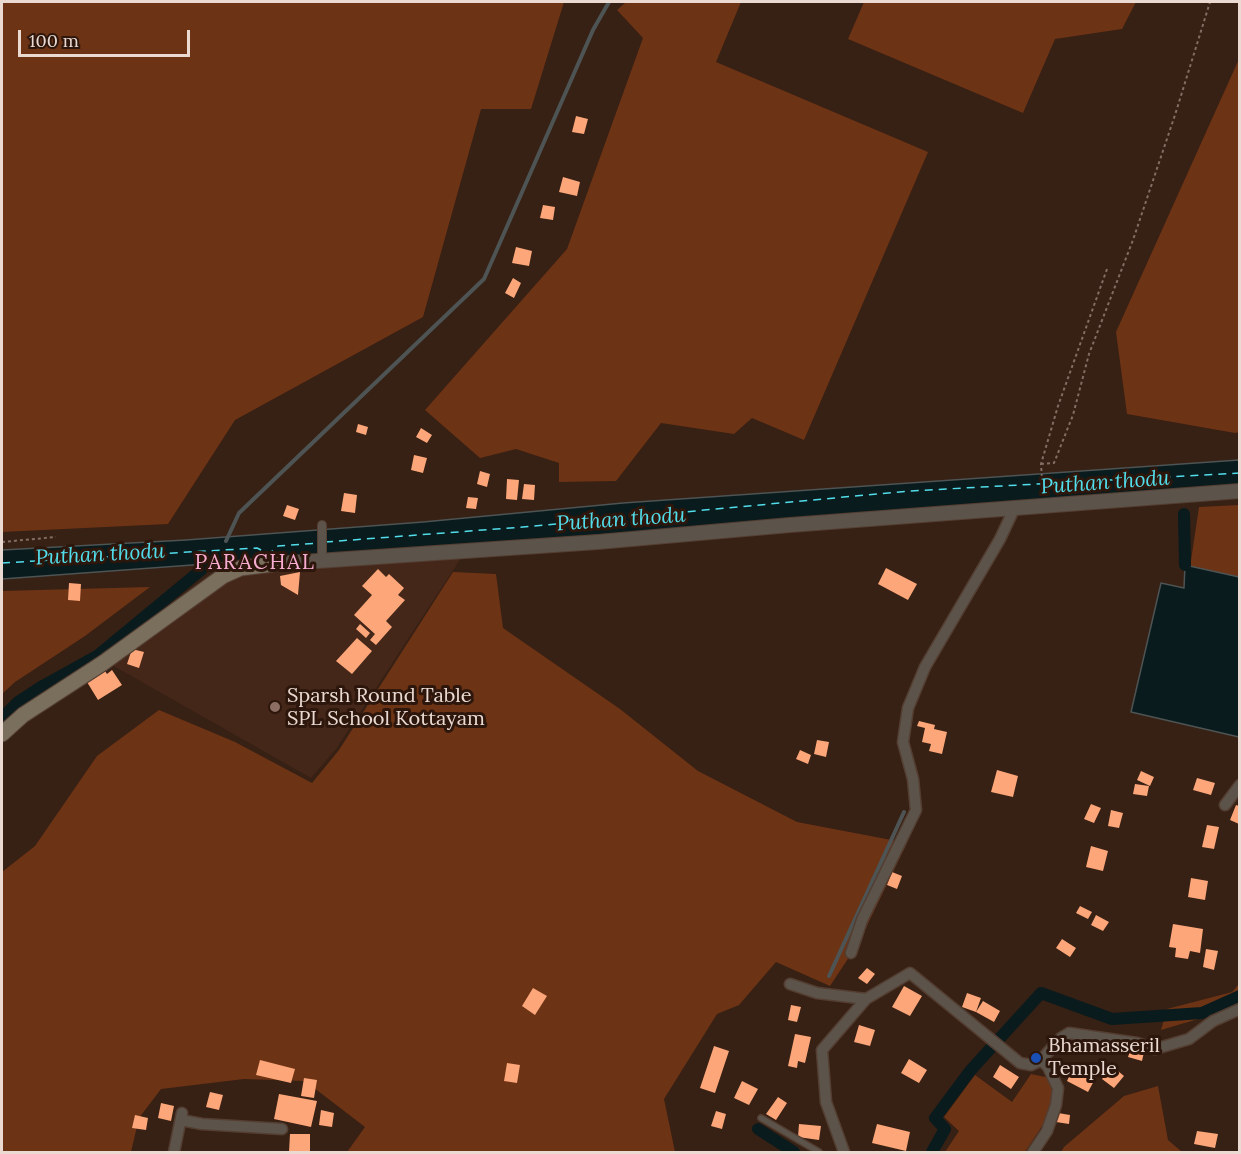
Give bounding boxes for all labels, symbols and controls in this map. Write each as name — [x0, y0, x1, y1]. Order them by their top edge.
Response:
scale bar — [21, 18, 194, 56]
text: 100 m — [29, 29, 79, 52]
water label: Puthan thodu — [1040, 466, 1170, 500]
water label: Puthan thodu — [556, 503, 686, 537]
water label: Puthan thodu — [35, 539, 165, 571]
district label: PARACHAL — [195, 550, 315, 576]
place label: Sparsh Round Table SPL School Kottayam — [287, 684, 485, 731]
marker: Sparsh Round Table SPL School Kottayam — [268, 700, 282, 714]
place label: Bhamasseril Temple — [1048, 1034, 1160, 1081]
marker: Bhamasseril Temple — [1029, 1051, 1043, 1065]

